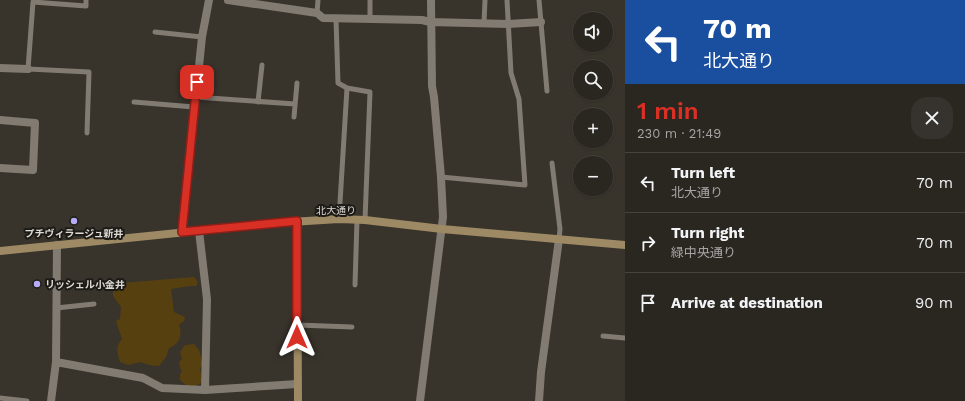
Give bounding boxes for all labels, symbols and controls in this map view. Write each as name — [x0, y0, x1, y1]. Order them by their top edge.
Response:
map controls — [573, 12, 613, 196]
button: sound — [573, 12, 613, 52]
text: 70 m — [703, 12, 772, 45]
icon: left — [637, 16, 689, 68]
text: 北大通り — [703, 50, 775, 71]
button: search — [573, 60, 613, 100]
pin — [180, 65, 214, 99]
icon: arrive — [186, 71, 208, 93]
text: 1 min — [637, 97, 699, 125]
button: close — [911, 97, 953, 139]
button: + — [573, 108, 613, 148]
text: 230 m · 21:49 — [637, 126, 721, 141]
button: − — [573, 156, 613, 196]
text: Turn left — [671, 164, 735, 182]
icon: left — [637, 172, 659, 194]
text: 70 m — [916, 174, 953, 192]
text: 北大通り — [671, 185, 723, 200]
street label: 北大通り — [316, 205, 356, 216]
marker: プチヴィラージュ新井 — [69, 216, 79, 226]
text: Turn right — [671, 224, 744, 242]
place label: プチヴィラージュ新井 — [24, 228, 124, 239]
icon: right — [637, 232, 659, 254]
text: 70 m — [916, 234, 953, 252]
text: 緑中央通り — [671, 245, 736, 260]
marker: リッシェル小金井 — [32, 279, 42, 289]
place label: リッシェル小金井 — [45, 279, 125, 290]
icon: arrive — [637, 292, 659, 314]
text: Arrive at destination — [671, 294, 823, 312]
text: 90 m — [915, 294, 953, 312]
position arrow — [276, 316, 318, 358]

